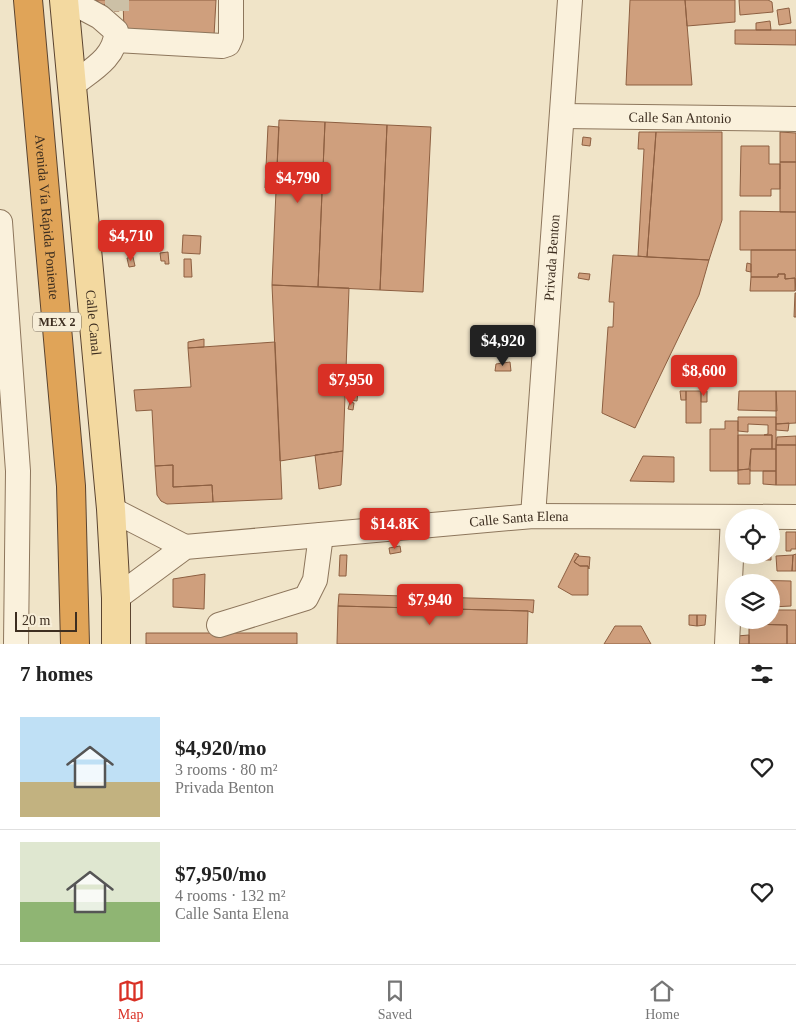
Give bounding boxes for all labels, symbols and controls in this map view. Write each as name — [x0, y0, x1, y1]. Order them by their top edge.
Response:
street label: Calle San Antonio — [629, 109, 731, 126]
street label: Avenida Vía Rápida Poniente — [32, 134, 62, 300]
pin: $4,790 — [257, 162, 339, 204]
text: $4,790 — [276, 169, 320, 186]
street label: Privada Benton — [541, 214, 562, 301]
pin: $4,710 — [90, 220, 172, 262]
text: $4,710 — [109, 227, 153, 244]
street label: Calle Canal — [83, 289, 104, 356]
road number: MEX 2 — [33, 313, 81, 332]
pin: $4,920 — [462, 324, 544, 367]
text: $4,920 — [481, 332, 525, 349]
pin: $8,600 — [663, 354, 745, 397]
text: $8,600 — [682, 362, 726, 379]
pin: $7,950 — [310, 364, 392, 406]
text: $7,950 — [329, 371, 373, 388]
pin: $14.8K — [354, 508, 436, 550]
street label: Calle Santa Elena — [469, 508, 569, 529]
map controls — [725, 509, 780, 629]
button: locate — [725, 509, 780, 564]
text: $14.8K — [371, 515, 419, 532]
button: layers — [725, 574, 780, 629]
pin: $7,940 — [389, 584, 471, 626]
text: $7,940 — [408, 591, 452, 608]
scale bar — [15, 609, 78, 632]
text: 20 m — [22, 613, 50, 628]
icon: filters — [748, 660, 776, 688]
text: 7 homes — [20, 662, 93, 686]
text: $4,920/mo — [175, 736, 267, 760]
icon: home — [60, 737, 120, 797]
icon: heart — [748, 753, 776, 781]
text: 3 rooms · 80 m² — [175, 761, 278, 778]
text: Privada Benton — [175, 779, 274, 796]
icon: home — [60, 862, 120, 922]
text: $7,950/mo — [175, 862, 267, 886]
icon: heart — [748, 878, 776, 906]
text: 4 rooms · 132 m² — [175, 887, 286, 904]
text: Calle Santa Elena — [175, 905, 289, 922]
tab: Map — [117, 977, 145, 1023]
tab: Saved — [378, 977, 412, 1023]
tab: Home — [645, 977, 679, 1023]

